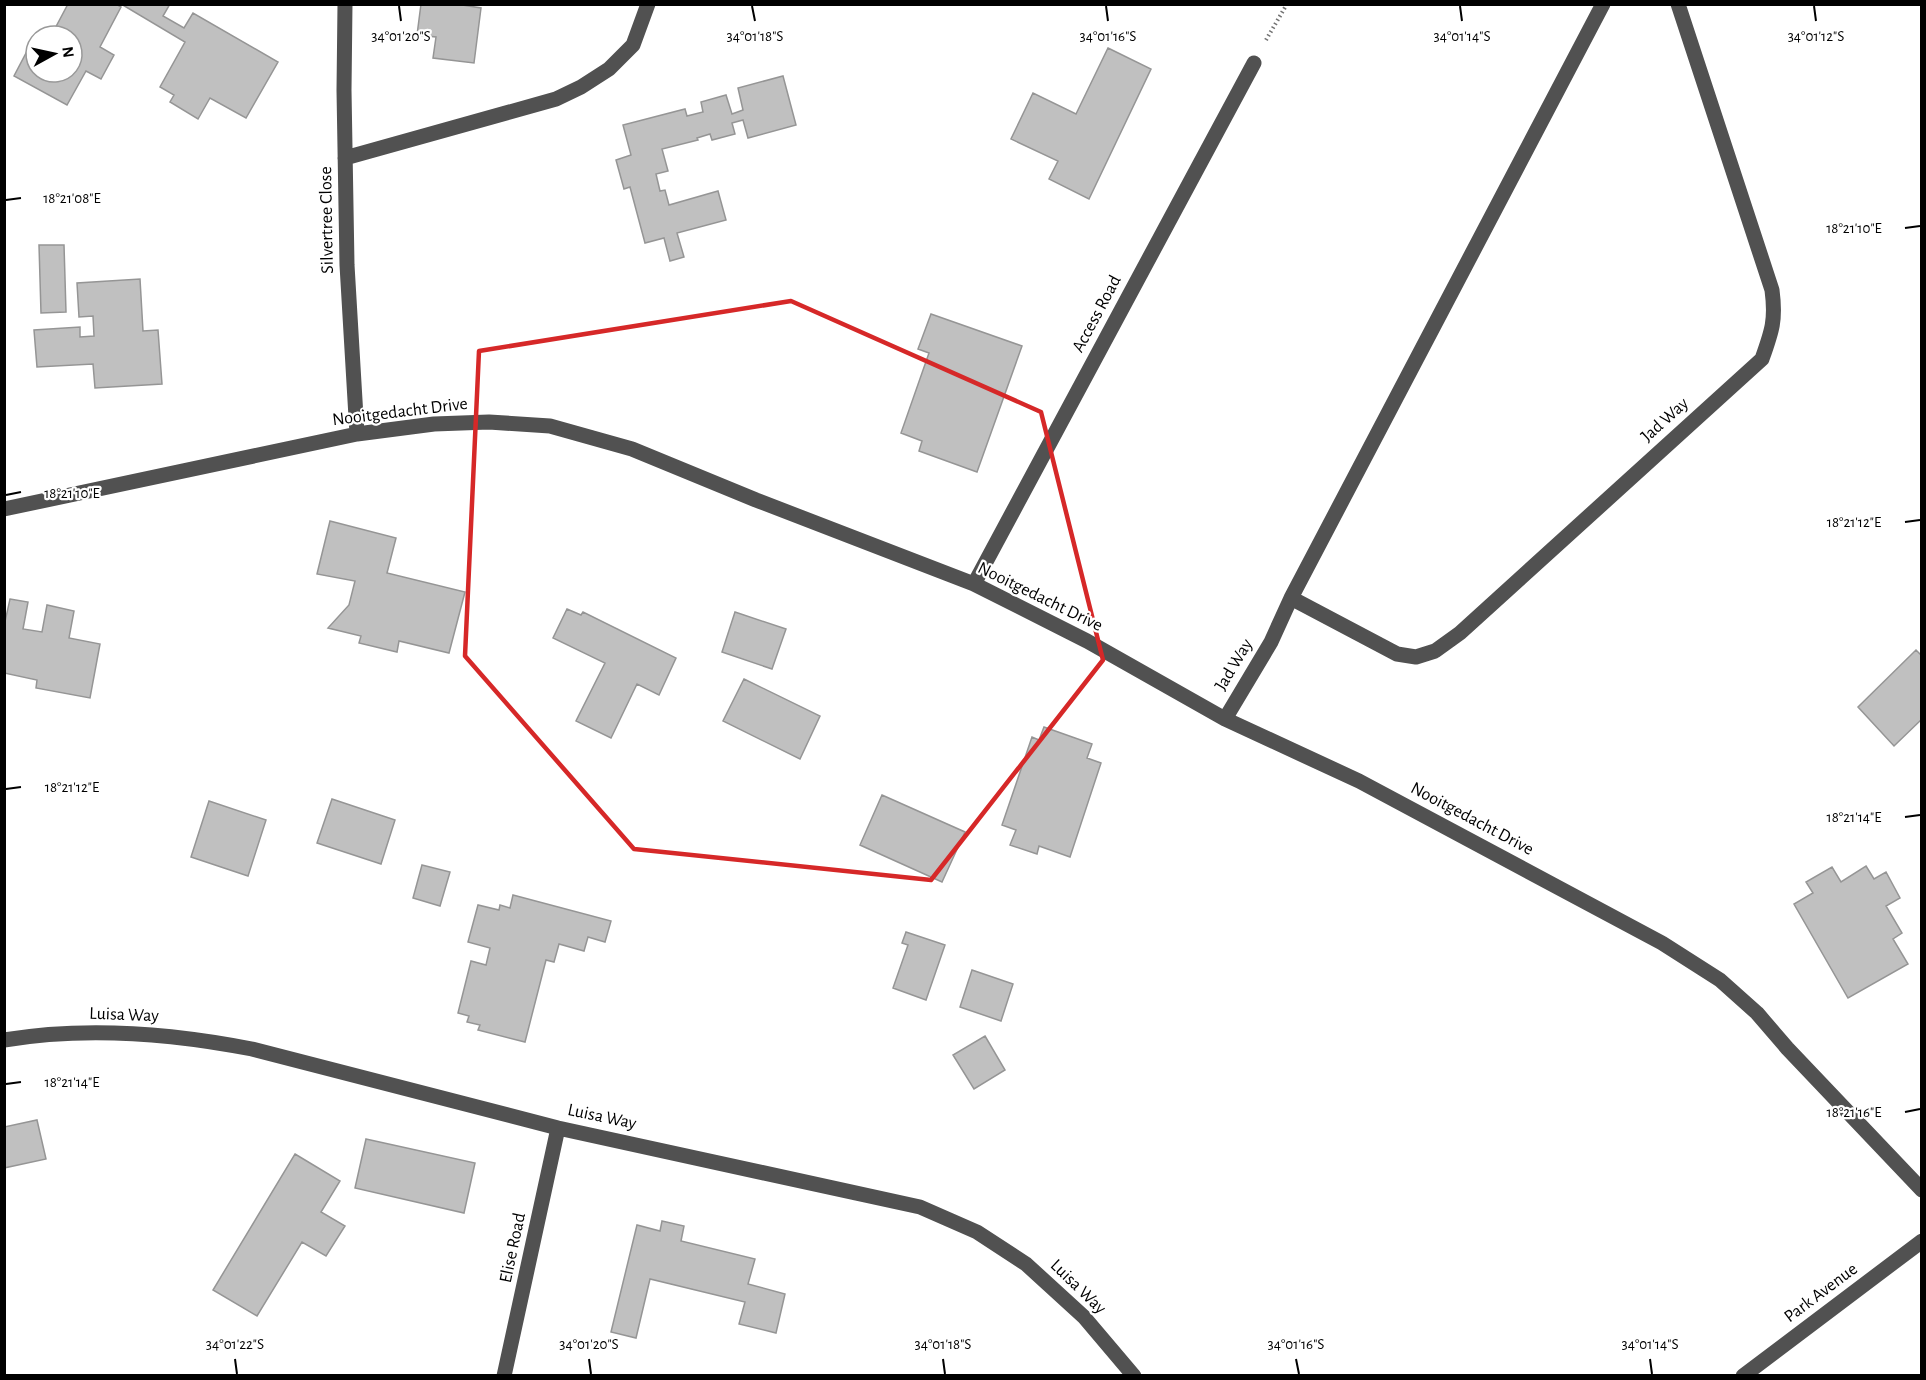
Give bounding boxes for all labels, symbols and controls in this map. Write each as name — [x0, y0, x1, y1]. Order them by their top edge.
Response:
north arrow — [24, 24, 84, 84]
text: 34°01'20"S — [371, 29, 431, 44]
text: 34°01'18"S — [727, 29, 783, 44]
text: 34°01'16"S — [1080, 29, 1136, 44]
text: 34°01'14"S — [1433, 29, 1491, 44]
text: 34°01'12"S — [1788, 29, 1844, 44]
text: N — [59, 45, 77, 59]
street label: Silvertree Close — [317, 166, 337, 274]
text: 18°21'08"E — [43, 191, 101, 206]
text: 18°21'10"E — [1826, 221, 1882, 236]
street label: Access Road — [1069, 273, 1125, 355]
street label: Jad Way — [1638, 394, 1692, 446]
street label: Nooitgedacht Drive — [331, 395, 469, 429]
text: 18°21'10"E — [44, 486, 100, 501]
text: 18°21'12"E — [1827, 515, 1881, 530]
street label: Nooitgedacht Drive — [975, 559, 1105, 635]
street label: Jad Way — [1212, 636, 1256, 694]
street label: Nooitgedacht Drive — [1408, 779, 1536, 859]
text: 18°21'12"E — [45, 780, 99, 795]
text: 18°21'14"E — [1827, 810, 1881, 825]
street label: Luisa Way — [89, 1005, 160, 1025]
text: 18°21'14"E — [45, 1075, 99, 1090]
street label: Luisa Way — [566, 1101, 638, 1133]
text: 18°21'16"E — [1827, 1105, 1881, 1120]
street label: Elise Road — [497, 1211, 529, 1285]
street label: Luisa Way — [1047, 1256, 1110, 1318]
street label: Park Avenue — [1781, 1260, 1861, 1326]
text: 34°01'22"S — [206, 1337, 264, 1352]
text: 34°01'20"S — [559, 1337, 619, 1352]
text: 34°01'18"S — [915, 1337, 971, 1352]
text: 34°01'16"S — [1268, 1337, 1324, 1352]
text: 34°01'14"S — [1621, 1337, 1679, 1352]

